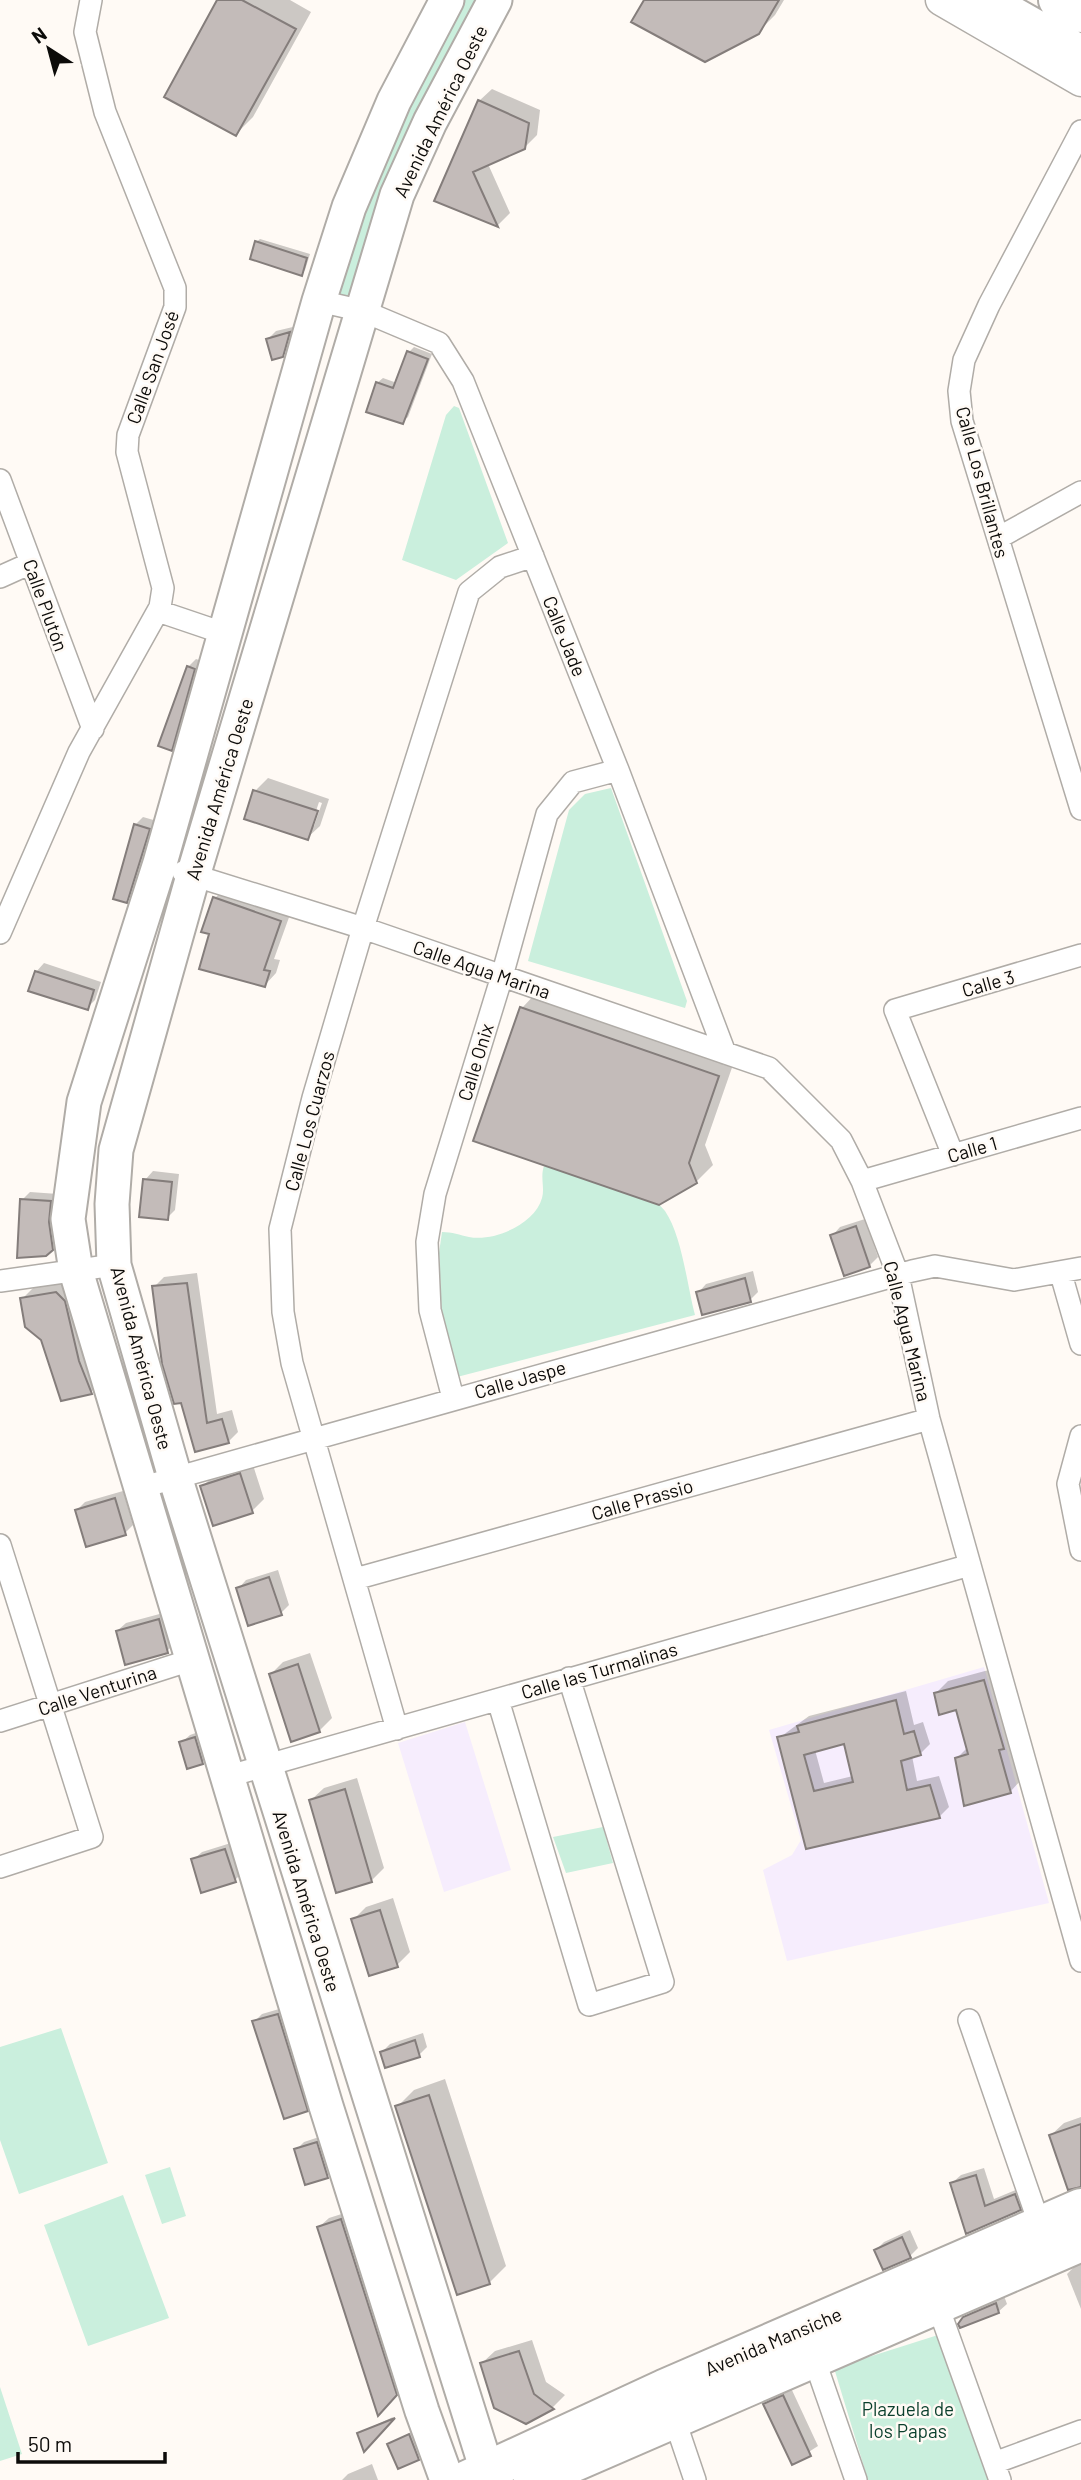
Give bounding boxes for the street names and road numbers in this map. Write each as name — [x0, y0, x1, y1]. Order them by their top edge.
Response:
street label: Avenida América Oeste — [388, 21, 492, 201]
street label: Calle San José — [121, 307, 183, 427]
street label: Calle Los Brillantes — [952, 404, 1014, 560]
street label: Calle Plutón — [19, 556, 73, 654]
street label: Calle Jade — [538, 592, 592, 680]
street label: Avenida América Oeste — [180, 695, 258, 883]
street label: Calle Agua Marina — [410, 935, 554, 1003]
street label: Calle 3 — [959, 965, 1017, 1001]
street label: Calle Onix — [452, 1021, 498, 1103]
street label: Calle Los Cuarzos — [279, 1048, 339, 1194]
street label: Calle 1 — [945, 1131, 999, 1167]
street label: Calle Agua Marina — [879, 1258, 937, 1404]
street label: Avenida América Oeste — [106, 1264, 178, 1452]
street label: Calle Jaspe — [472, 1355, 568, 1403]
street label: Calle Prassio — [588, 1474, 696, 1524]
street label: Calle las Turmalinas — [518, 1637, 680, 1703]
street label: Calle Venturina — [35, 1660, 159, 1720]
street label: Avenida América Oeste — [268, 1807, 346, 1995]
street label: Avenida Mansiche — [701, 2302, 845, 2380]

